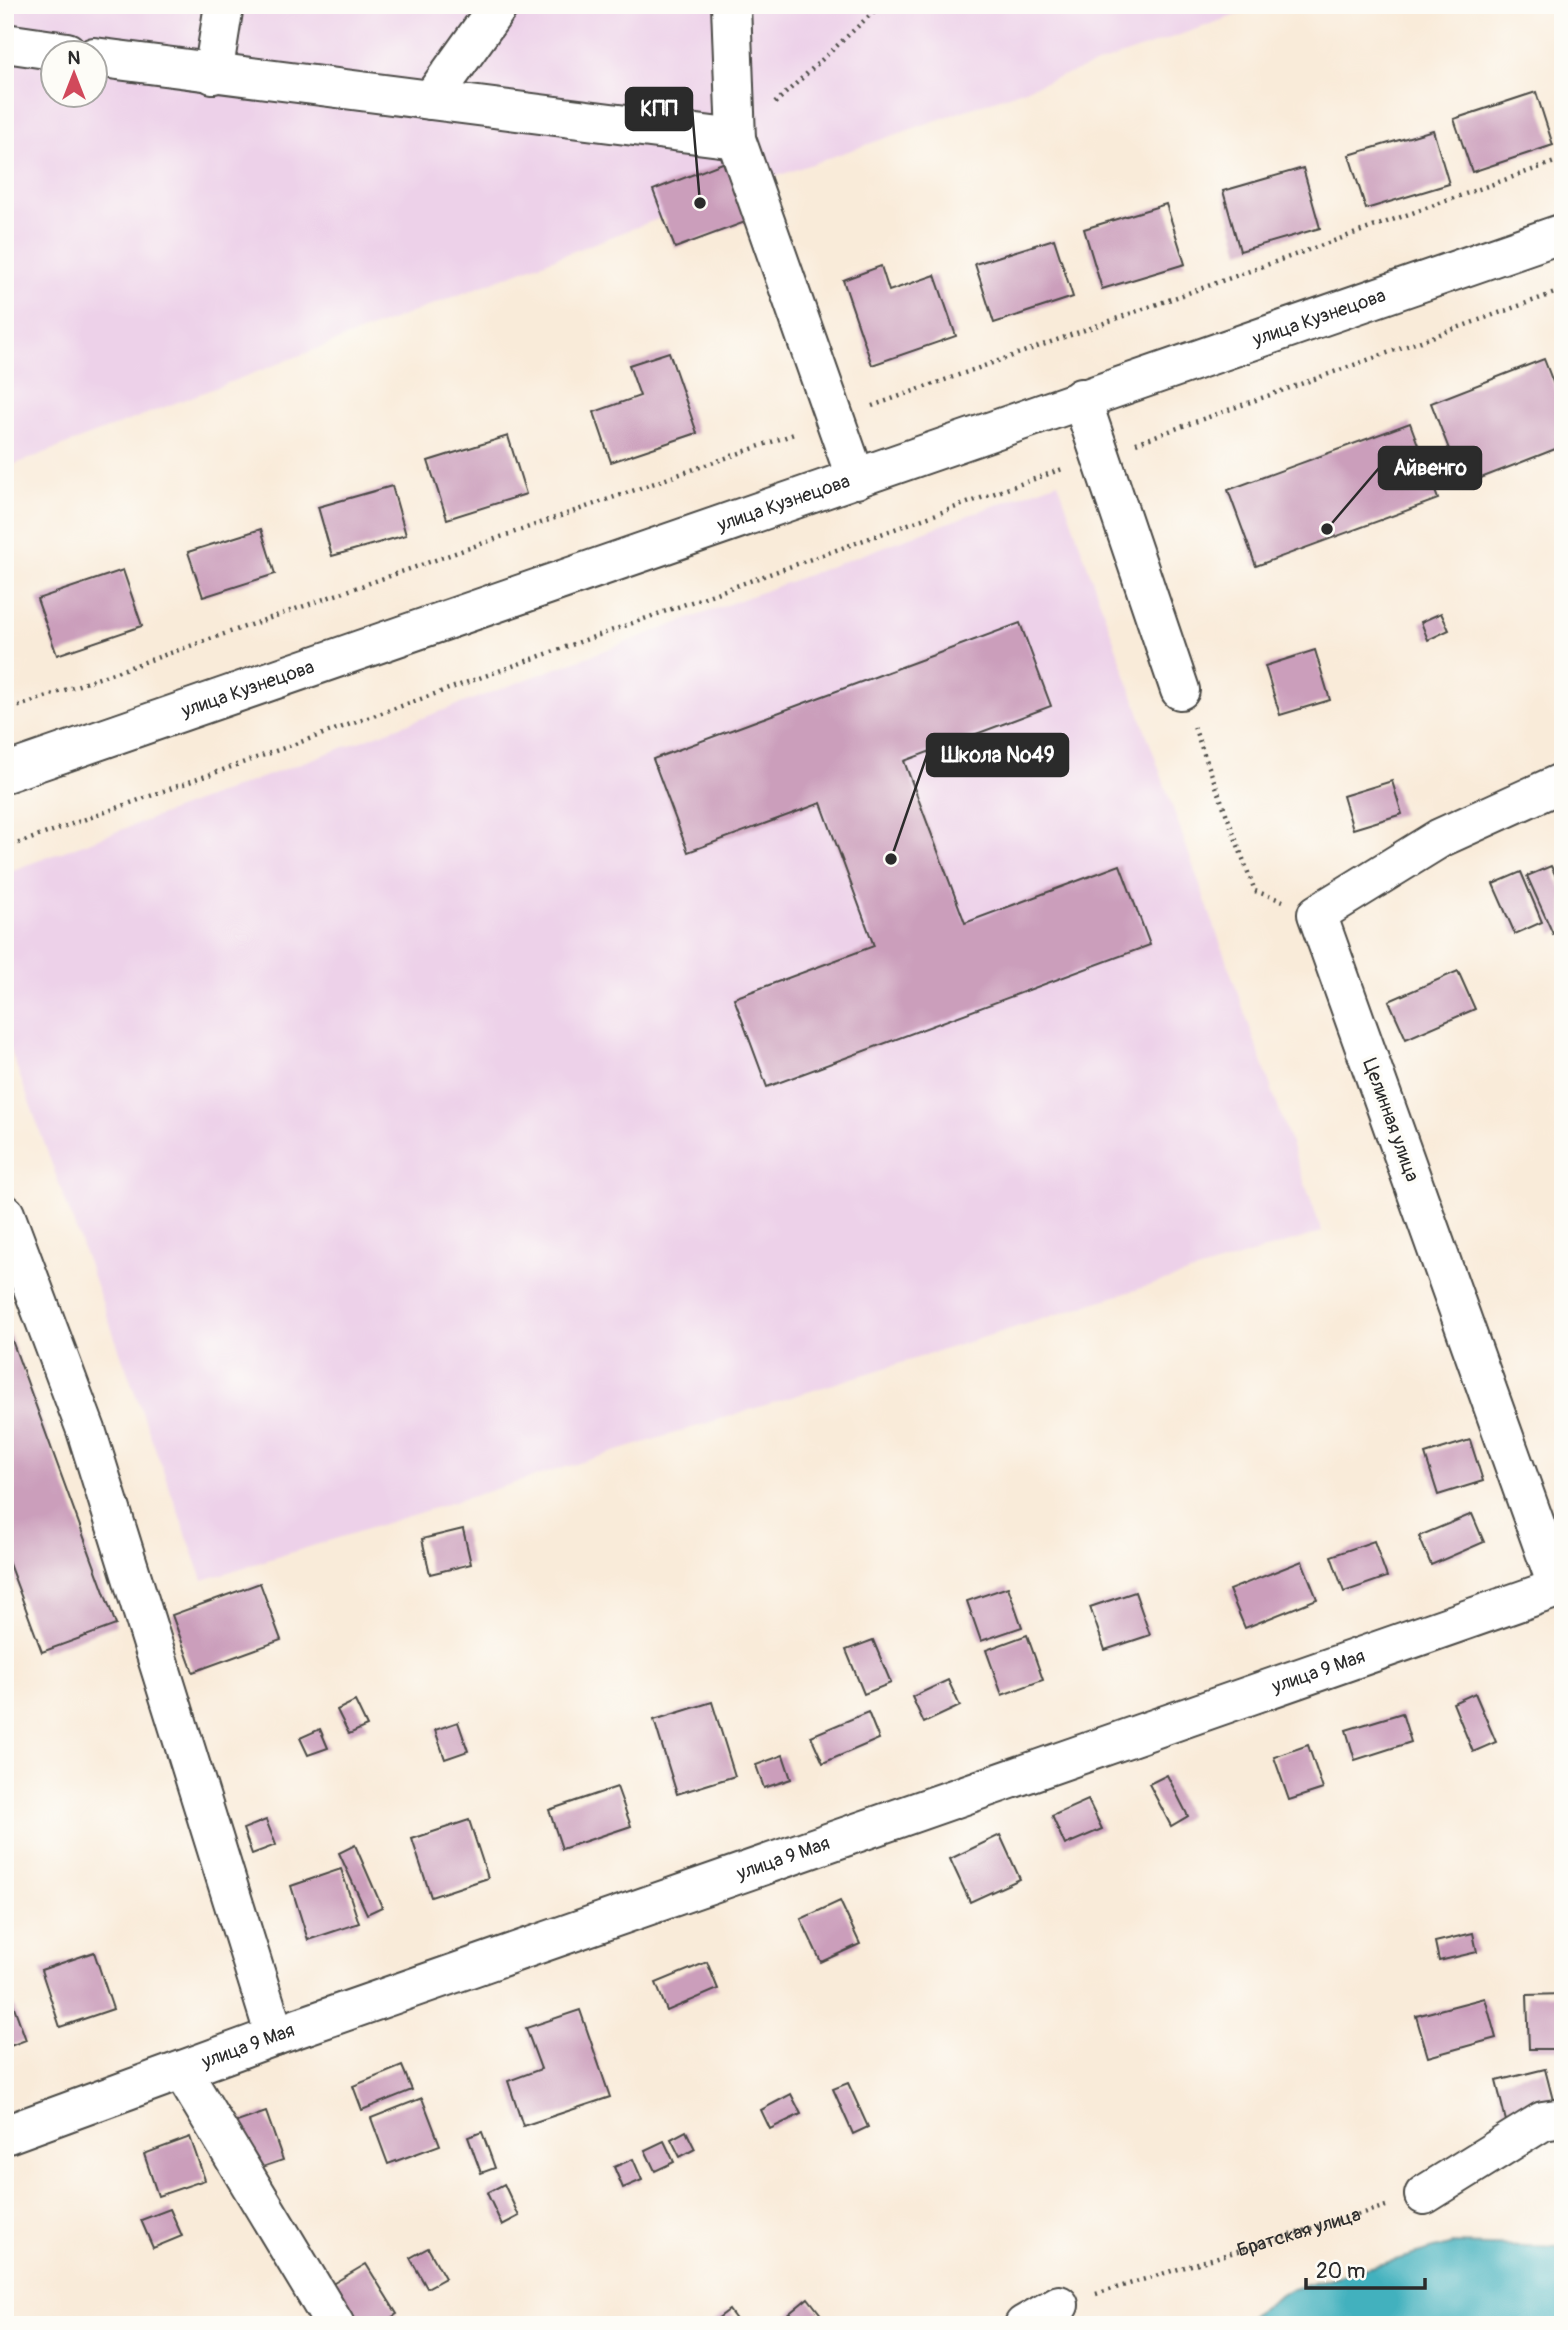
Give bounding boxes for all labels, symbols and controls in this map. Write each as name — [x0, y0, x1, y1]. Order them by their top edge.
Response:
north arrow — [38, 38, 108, 108]
text: N — [68, 46, 81, 70]
callout: КПП — [626, 88, 692, 130]
text: КПП — [640, 96, 678, 123]
street label: улица Кузнецова — [1249, 283, 1389, 352]
callout: Айвенго — [1379, 447, 1481, 489]
text: Айвенго — [1393, 455, 1467, 482]
street label: улица Кузнецова — [713, 469, 853, 538]
street label: улица Кузнецова — [177, 655, 318, 723]
callout: Школа №49 — [927, 734, 1068, 776]
text: Школа №49 — [940, 742, 1055, 769]
street label: Целинная улица — [1358, 1055, 1424, 1185]
street label: улица 9 Мая — [1268, 1644, 1368, 1699]
street label: улица 9 Мая — [733, 1831, 833, 1886]
street label: улица 9 Мая — [198, 2018, 298, 2074]
street label: Братская улица — [1234, 2202, 1363, 2262]
scale bar — [1306, 2246, 1424, 2290]
text: 20 m — [1316, 2258, 1365, 2285]

